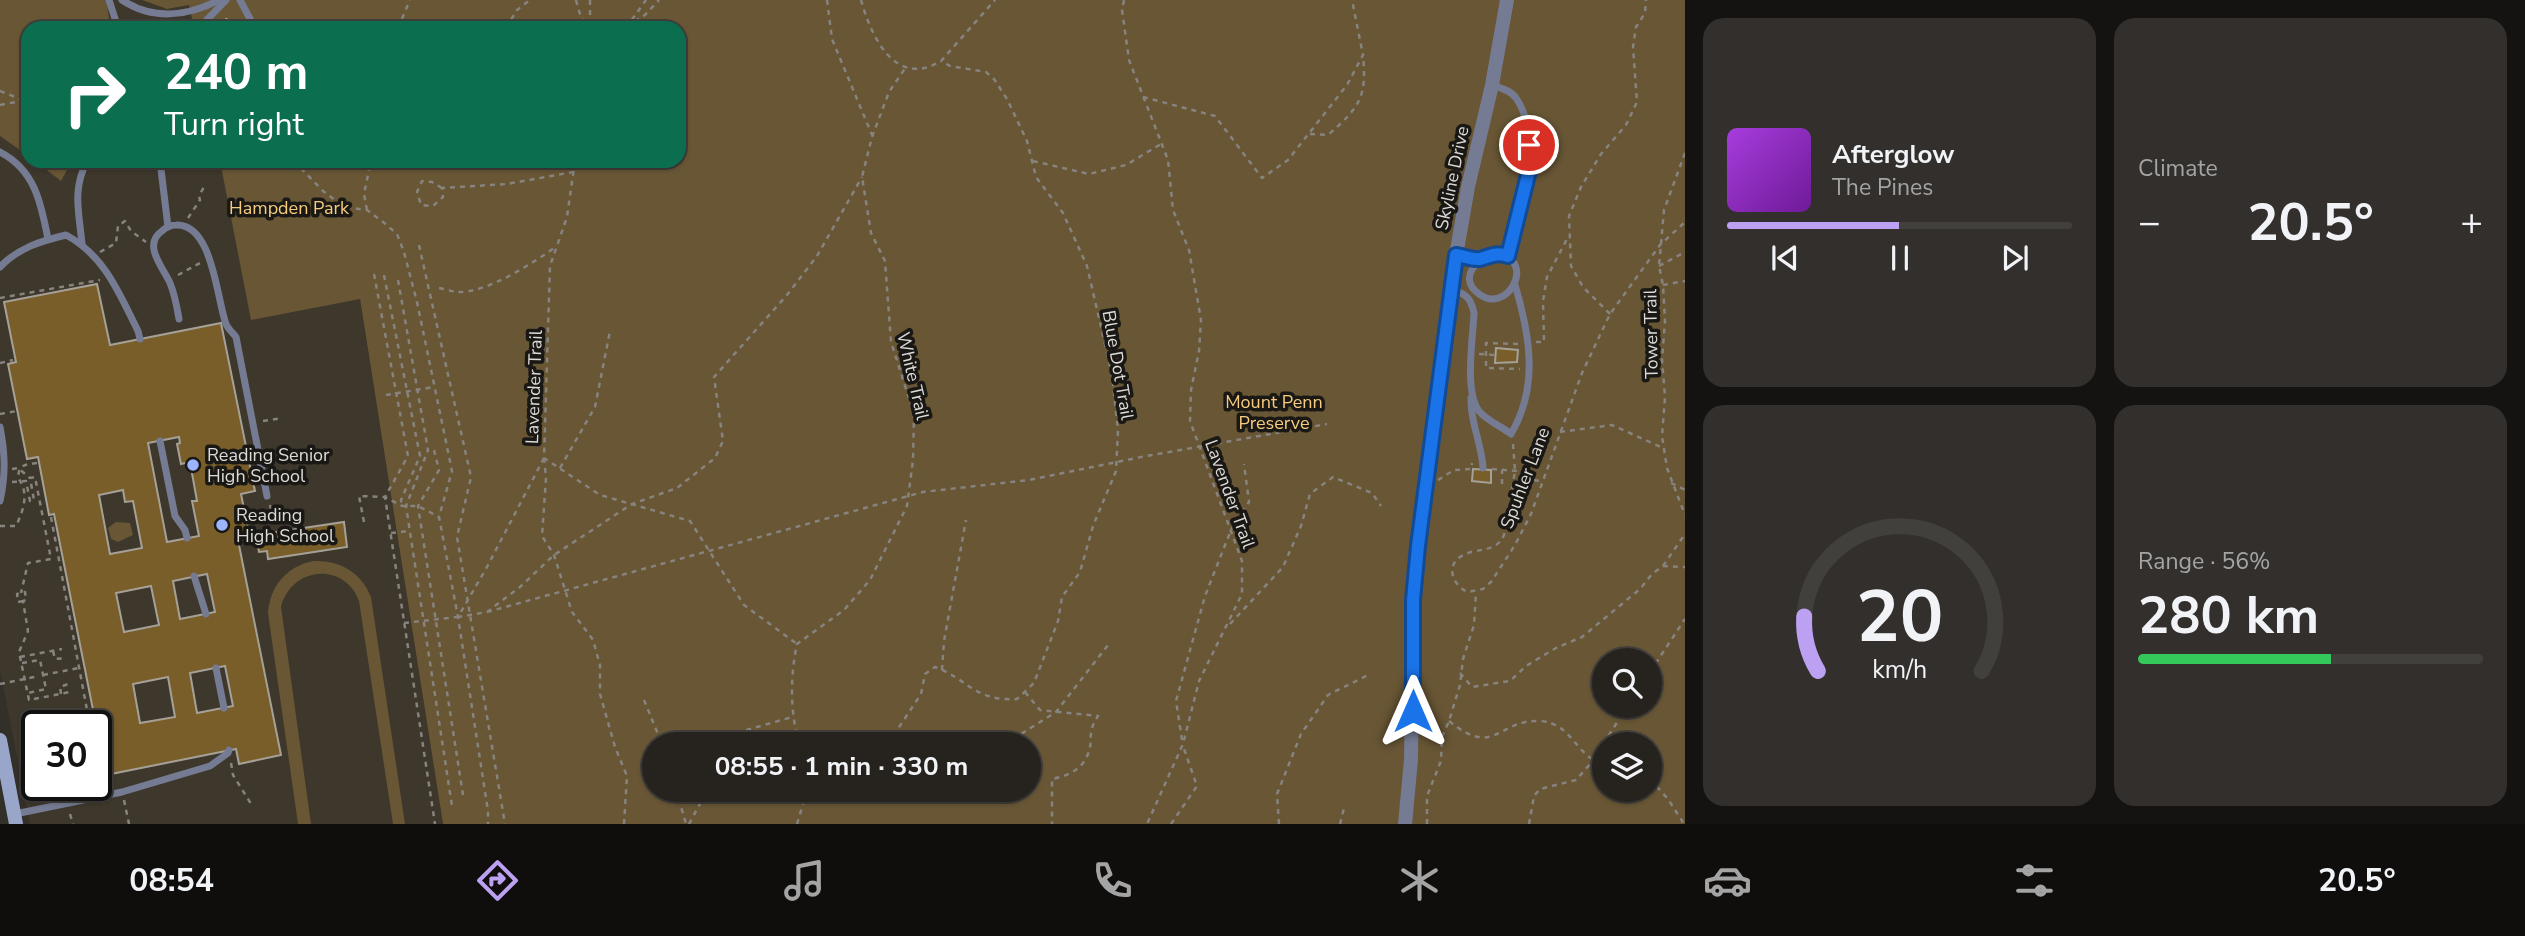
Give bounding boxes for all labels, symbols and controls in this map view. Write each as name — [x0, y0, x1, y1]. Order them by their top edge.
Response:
text: 240 m — [164, 39, 308, 106]
icon: right — [49, 49, 140, 140]
text: Turn right — [164, 103, 304, 146]
pin — [1499, 115, 1559, 175]
street label: Skyline Drive — [1429, 124, 1475, 232]
icon: arrive — [1510, 126, 1548, 164]
text: Afterglow — [1832, 137, 1955, 172]
text: Climate — [2138, 153, 2218, 184]
text: The Pines — [1832, 172, 1933, 203]
text: 20.5° — [2247, 187, 2374, 258]
park label: Hampden Park — [229, 196, 350, 220]
text: − — [2138, 197, 2161, 248]
text: + — [2460, 197, 2483, 248]
icon: previous — [1766, 239, 1804, 277]
icon: pause — [1881, 239, 1919, 277]
icon: next — [1996, 239, 2034, 277]
street label: Tower Trail — [1638, 288, 1664, 379]
street label: Blue Dot Trail — [1097, 308, 1140, 422]
street label: Lavender Trail — [520, 329, 548, 444]
street label: White Trail — [891, 330, 935, 423]
park label: Mount Penn Preserve — [1225, 390, 1323, 435]
street label: Spuhler Lane — [1495, 424, 1555, 532]
street label: Lavender Trail — [1199, 436, 1261, 552]
place label: Reading Senior High School — [207, 443, 330, 488]
marker: Reading Senior High School — [185, 457, 201, 473]
place label: Reading High School — [236, 503, 335, 548]
marker: Reading High School — [214, 517, 230, 533]
text: Range · 56% — [2138, 546, 2270, 577]
text: 20 — [1856, 568, 1943, 668]
text: 280 km — [2138, 580, 2319, 651]
map controls — [1592, 648, 1662, 802]
button: search — [1592, 648, 1662, 718]
text: km/h — [1872, 653, 1927, 687]
position arrow — [1376, 674, 1450, 748]
speed limit sign: 30 — [21, 710, 112, 801]
button: layers — [1592, 732, 1662, 802]
text: 08:55 · 1 min · 330 m — [715, 749, 968, 784]
icon: directions — [473, 856, 522, 905]
icon: music — [780, 856, 829, 905]
icon: phone — [1088, 856, 1137, 905]
icon: climate — [1395, 856, 1444, 905]
icon: car — [1703, 856, 1752, 905]
icon: filters — [2010, 856, 2059, 905]
text: 08:54 — [129, 859, 214, 902]
text: 20.5° — [2318, 859, 2396, 902]

